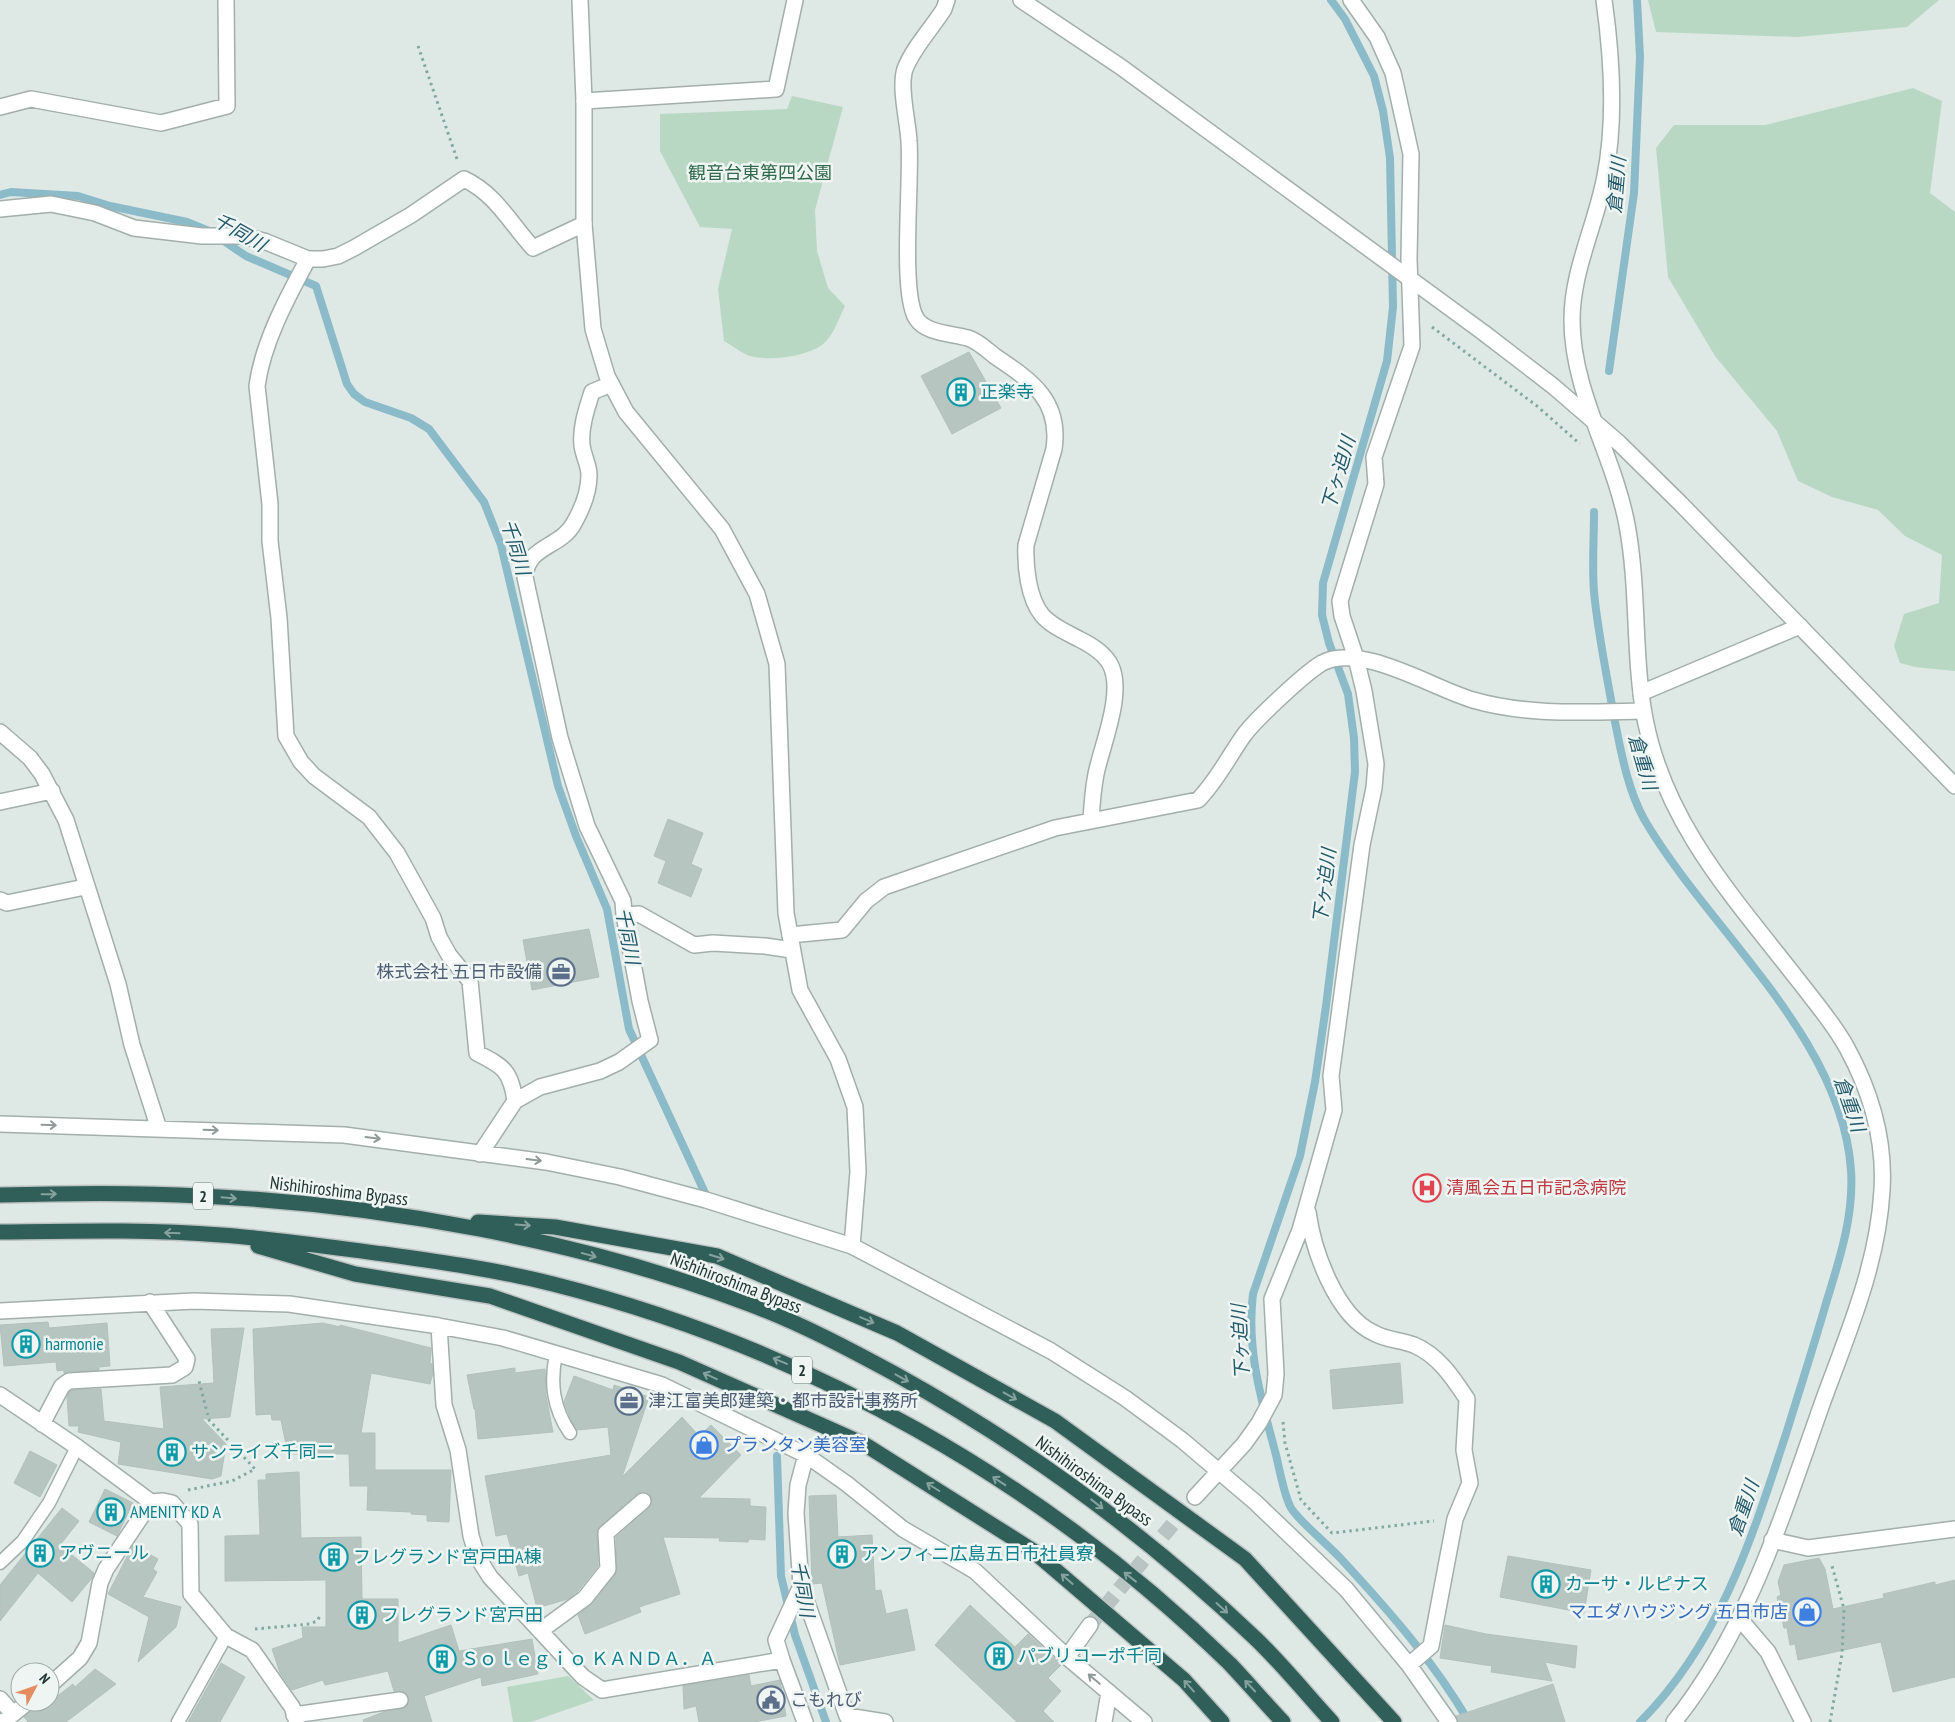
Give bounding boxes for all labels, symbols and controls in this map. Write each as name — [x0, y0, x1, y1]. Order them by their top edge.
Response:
water label: 倉重川 — [1602, 154, 1631, 214]
park label: 観音台東第四公園 — [688, 161, 832, 184]
water label: 千同川 — [209, 207, 272, 258]
building icon: 正楽寺 — [946, 377, 976, 407]
place label: 正楽寺 — [980, 380, 1034, 403]
water label: 下ヶ迫川 — [1316, 431, 1361, 513]
water label: 千同川 — [496, 516, 536, 580]
water label: 倉重川 — [1624, 731, 1663, 795]
water label: 下ヶ迫川 — [1307, 845, 1341, 925]
water label: 千同川 — [611, 906, 646, 968]
office icon: 株式会社 五日市設備 — [546, 957, 576, 987]
place label: 株式会社 五日市設備 — [376, 960, 542, 983]
water label: 倉重川 — [1829, 1073, 1871, 1137]
one-way arrow — [40, 1121, 56, 1130]
one-way arrow — [203, 1126, 219, 1135]
one-way arrow — [365, 1134, 381, 1144]
one-way arrow — [526, 1155, 542, 1165]
street label: Nishihiroshima Bypass — [269, 1171, 410, 1210]
hospital icon: 清風会五日市記念病院 — [1412, 1173, 1442, 1203]
place label: 清風会五日市記念病院 — [1446, 1176, 1626, 1199]
road number: 2 — [193, 1182, 213, 1210]
one-way arrow — [40, 1189, 56, 1199]
one-way arrow — [220, 1193, 236, 1202]
one-way arrow — [514, 1220, 530, 1230]
one-way arrow — [164, 1228, 180, 1238]
street label: Nishihiroshima Bypass — [667, 1247, 805, 1318]
one-way arrow — [581, 1251, 597, 1260]
one-way arrow — [709, 1253, 725, 1263]
water label: 下ヶ迫川 — [1226, 1301, 1254, 1381]
one-way arrow — [859, 1316, 874, 1325]
building icon: harmonie — [11, 1329, 41, 1359]
place label: harmonie — [45, 1332, 104, 1355]
one-way arrow — [773, 1355, 788, 1365]
road number: 2 — [792, 1356, 812, 1384]
one-way arrow — [703, 1371, 718, 1380]
one-way arrow — [894, 1374, 909, 1383]
office icon: 津江富美郎建築・都市設計事務所 — [614, 1386, 644, 1416]
place label: 津江富美郎建築・都市設計事務所 — [648, 1389, 918, 1412]
one-way arrow — [1003, 1392, 1017, 1402]
shop icon: プランタン美容室 — [689, 1430, 719, 1460]
street label: Nishihiroshima Bypass — [1031, 1430, 1157, 1531]
place label: プランタン美容室 — [723, 1433, 867, 1456]
building icon: サンライズ千同二 — [157, 1437, 187, 1467]
place label: サンライズ千同二 — [191, 1440, 334, 1463]
one-way arrow — [993, 1475, 1007, 1485]
water label: 倉重川 — [1722, 1475, 1764, 1539]
one-way arrow — [926, 1482, 940, 1493]
building icon: AMENITY KD A — [96, 1497, 126, 1527]
one-way arrow — [1090, 1499, 1103, 1510]
place label: AMENITY KD A — [130, 1500, 222, 1523]
building icon: アヴニール — [25, 1538, 55, 1568]
building icon: アンフィニ広島五日市社員寮 — [827, 1539, 857, 1569]
place label: アヴニール — [59, 1541, 149, 1564]
building icon: フレグランド宮戸田A棟 — [319, 1542, 349, 1572]
place label: アンフィニ広島五日市社員寮 — [861, 1542, 1093, 1565]
place label: フレグランド宮戸田A棟 — [353, 1545, 542, 1568]
water label: 千同川 — [786, 1559, 820, 1621]
building icon: カーサ・ルピナス — [1531, 1569, 1561, 1599]
one-way arrow — [1124, 1571, 1137, 1582]
place label: カーサ・ルピナス — [1565, 1572, 1709, 1595]
one-way arrow — [1060, 1573, 1073, 1585]
shop icon: マエダハウジング 五日市店 — [1792, 1597, 1822, 1627]
building icon: フレグランド宮戸田 — [347, 1600, 377, 1630]
place label: マエダハウジング 五日市店 — [1568, 1600, 1788, 1623]
one-way arrow — [1215, 1602, 1228, 1614]
place label: フレグランド宮戸田 — [381, 1603, 543, 1626]
building icon: パブリコーポ千同 — [984, 1641, 1014, 1671]
building icon: Ｓｏｌｅｇｉｏ ＫＡＮＤＡ．Ａ — [427, 1644, 457, 1674]
place label: パブリコーポ千同 — [1018, 1644, 1162, 1667]
place label: Ｓｏｌｅｇｉｏ ＫＡＮＤＡ．Ａ — [461, 1647, 717, 1670]
north arrow — [10, 1662, 60, 1712]
text: N — [36, 1670, 54, 1687]
one-way arrow — [1087, 1673, 1100, 1685]
one-way arrow — [1183, 1679, 1195, 1692]
one-way arrow — [1244, 1680, 1256, 1693]
public building icon: こもれび — [756, 1685, 786, 1715]
place label: こもれび — [790, 1688, 862, 1711]

